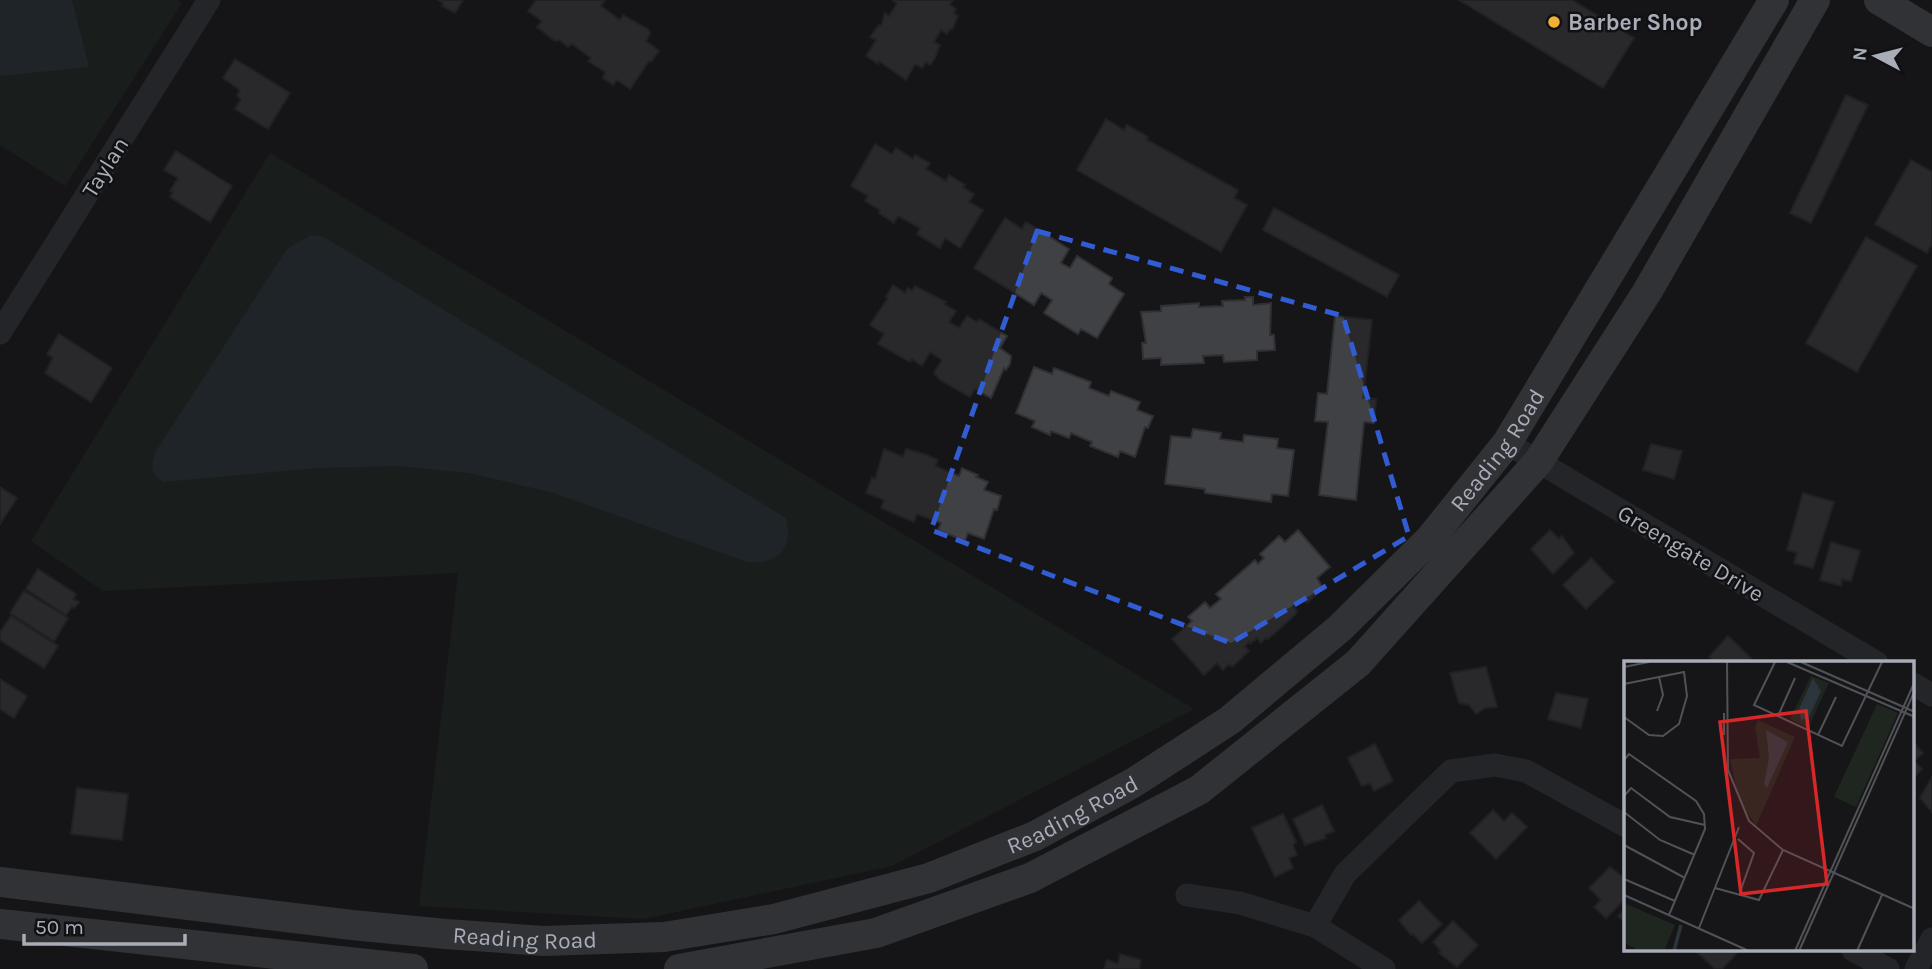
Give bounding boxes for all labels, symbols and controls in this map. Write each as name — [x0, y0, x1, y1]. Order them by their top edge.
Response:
place label: Barber Shop — [1568, 9, 1703, 36]
marker: Barber Shop — [1546, 14, 1562, 30]
north arrow — [1841, 21, 1911, 91]
text: N — [1848, 46, 1872, 62]
street label: Taylan — [77, 132, 134, 202]
street label: Reading Road — [1445, 384, 1550, 517]
street label: Greengate Drive — [1613, 499, 1769, 608]
inset map — [1624, 661, 1914, 951]
street label: Reading Road — [1003, 770, 1143, 860]
scale bar — [24, 902, 186, 946]
text: 50 m — [35, 915, 84, 939]
street label: Reading Road — [452, 922, 597, 955]

